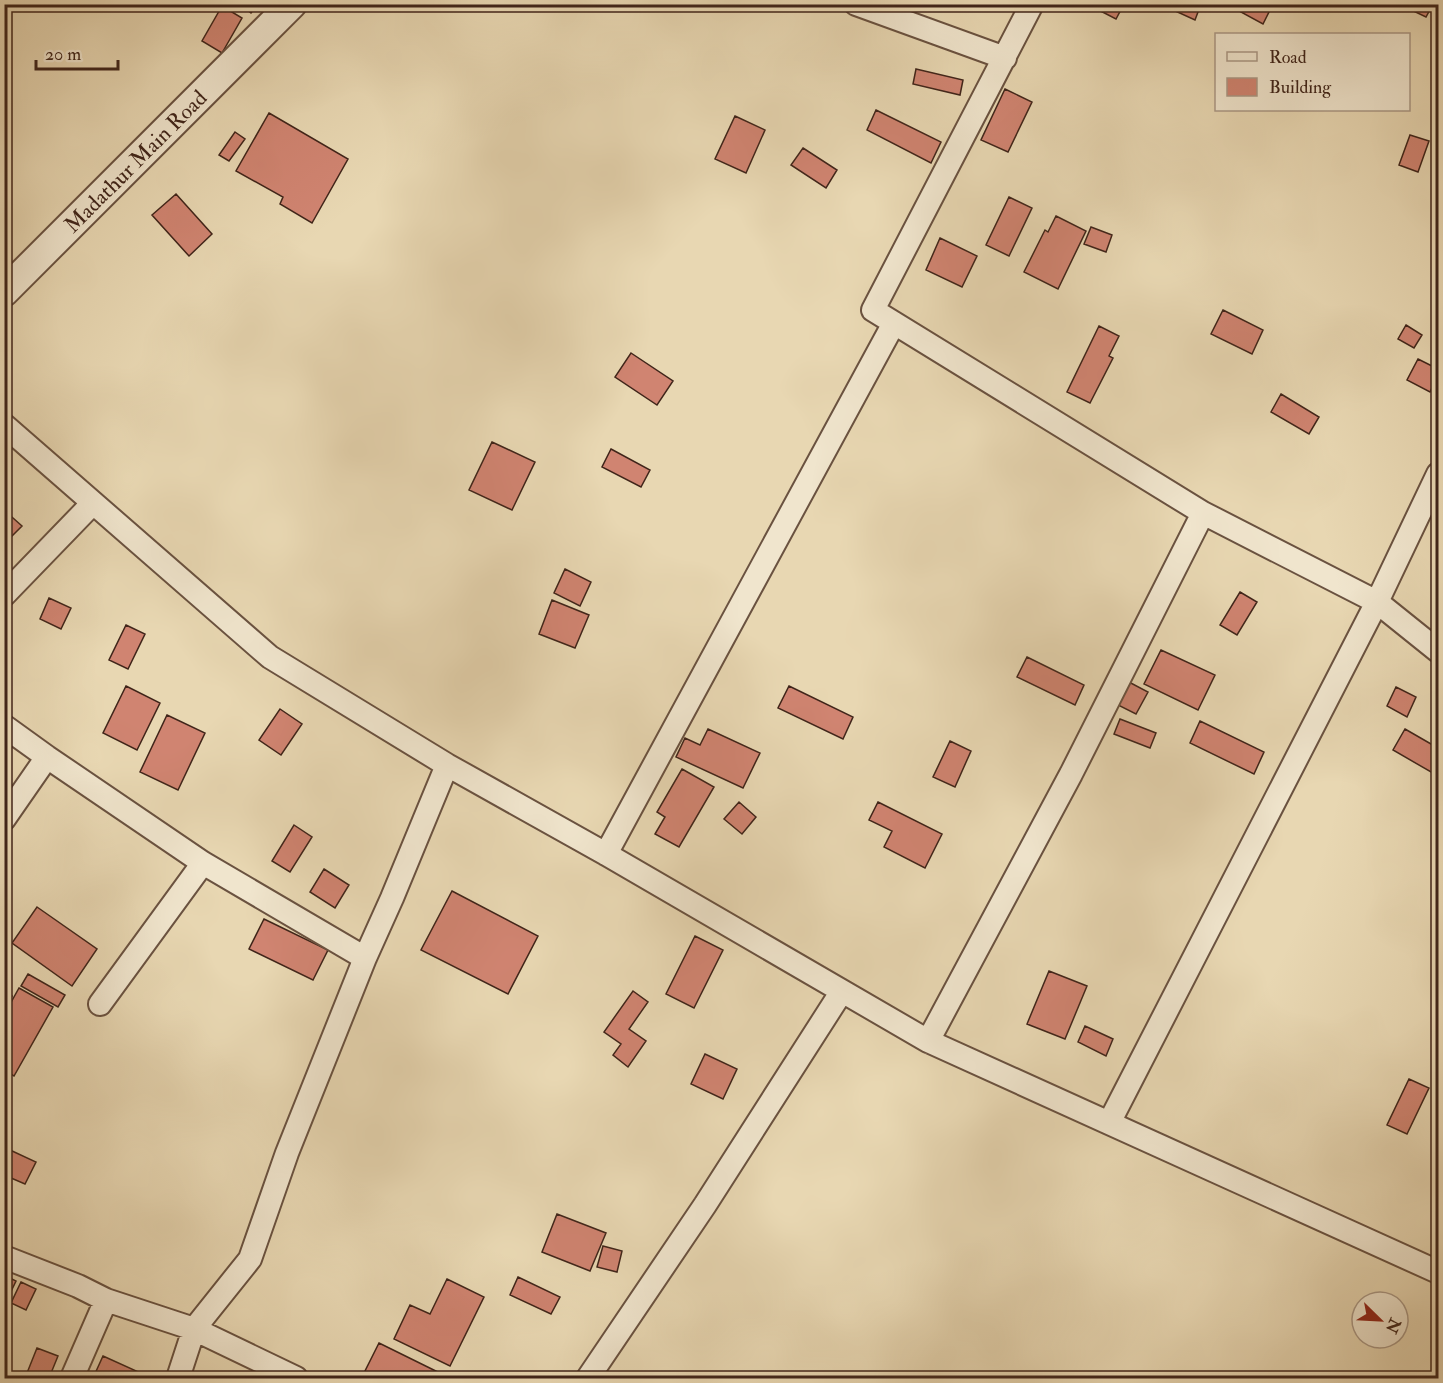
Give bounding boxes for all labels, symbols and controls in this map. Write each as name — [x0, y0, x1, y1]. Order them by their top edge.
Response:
scale bar — [36, 33, 118, 71]
legend — [1215, 33, 1410, 111]
text: 20 m — [45, 43, 81, 66]
text: Road — [1269, 46, 1307, 69]
text: Building — [1269, 76, 1332, 99]
street label: Madathur Main Road — [58, 84, 213, 239]
north arrow — [1350, 1290, 1410, 1350]
text: N — [1380, 1314, 1405, 1337]

